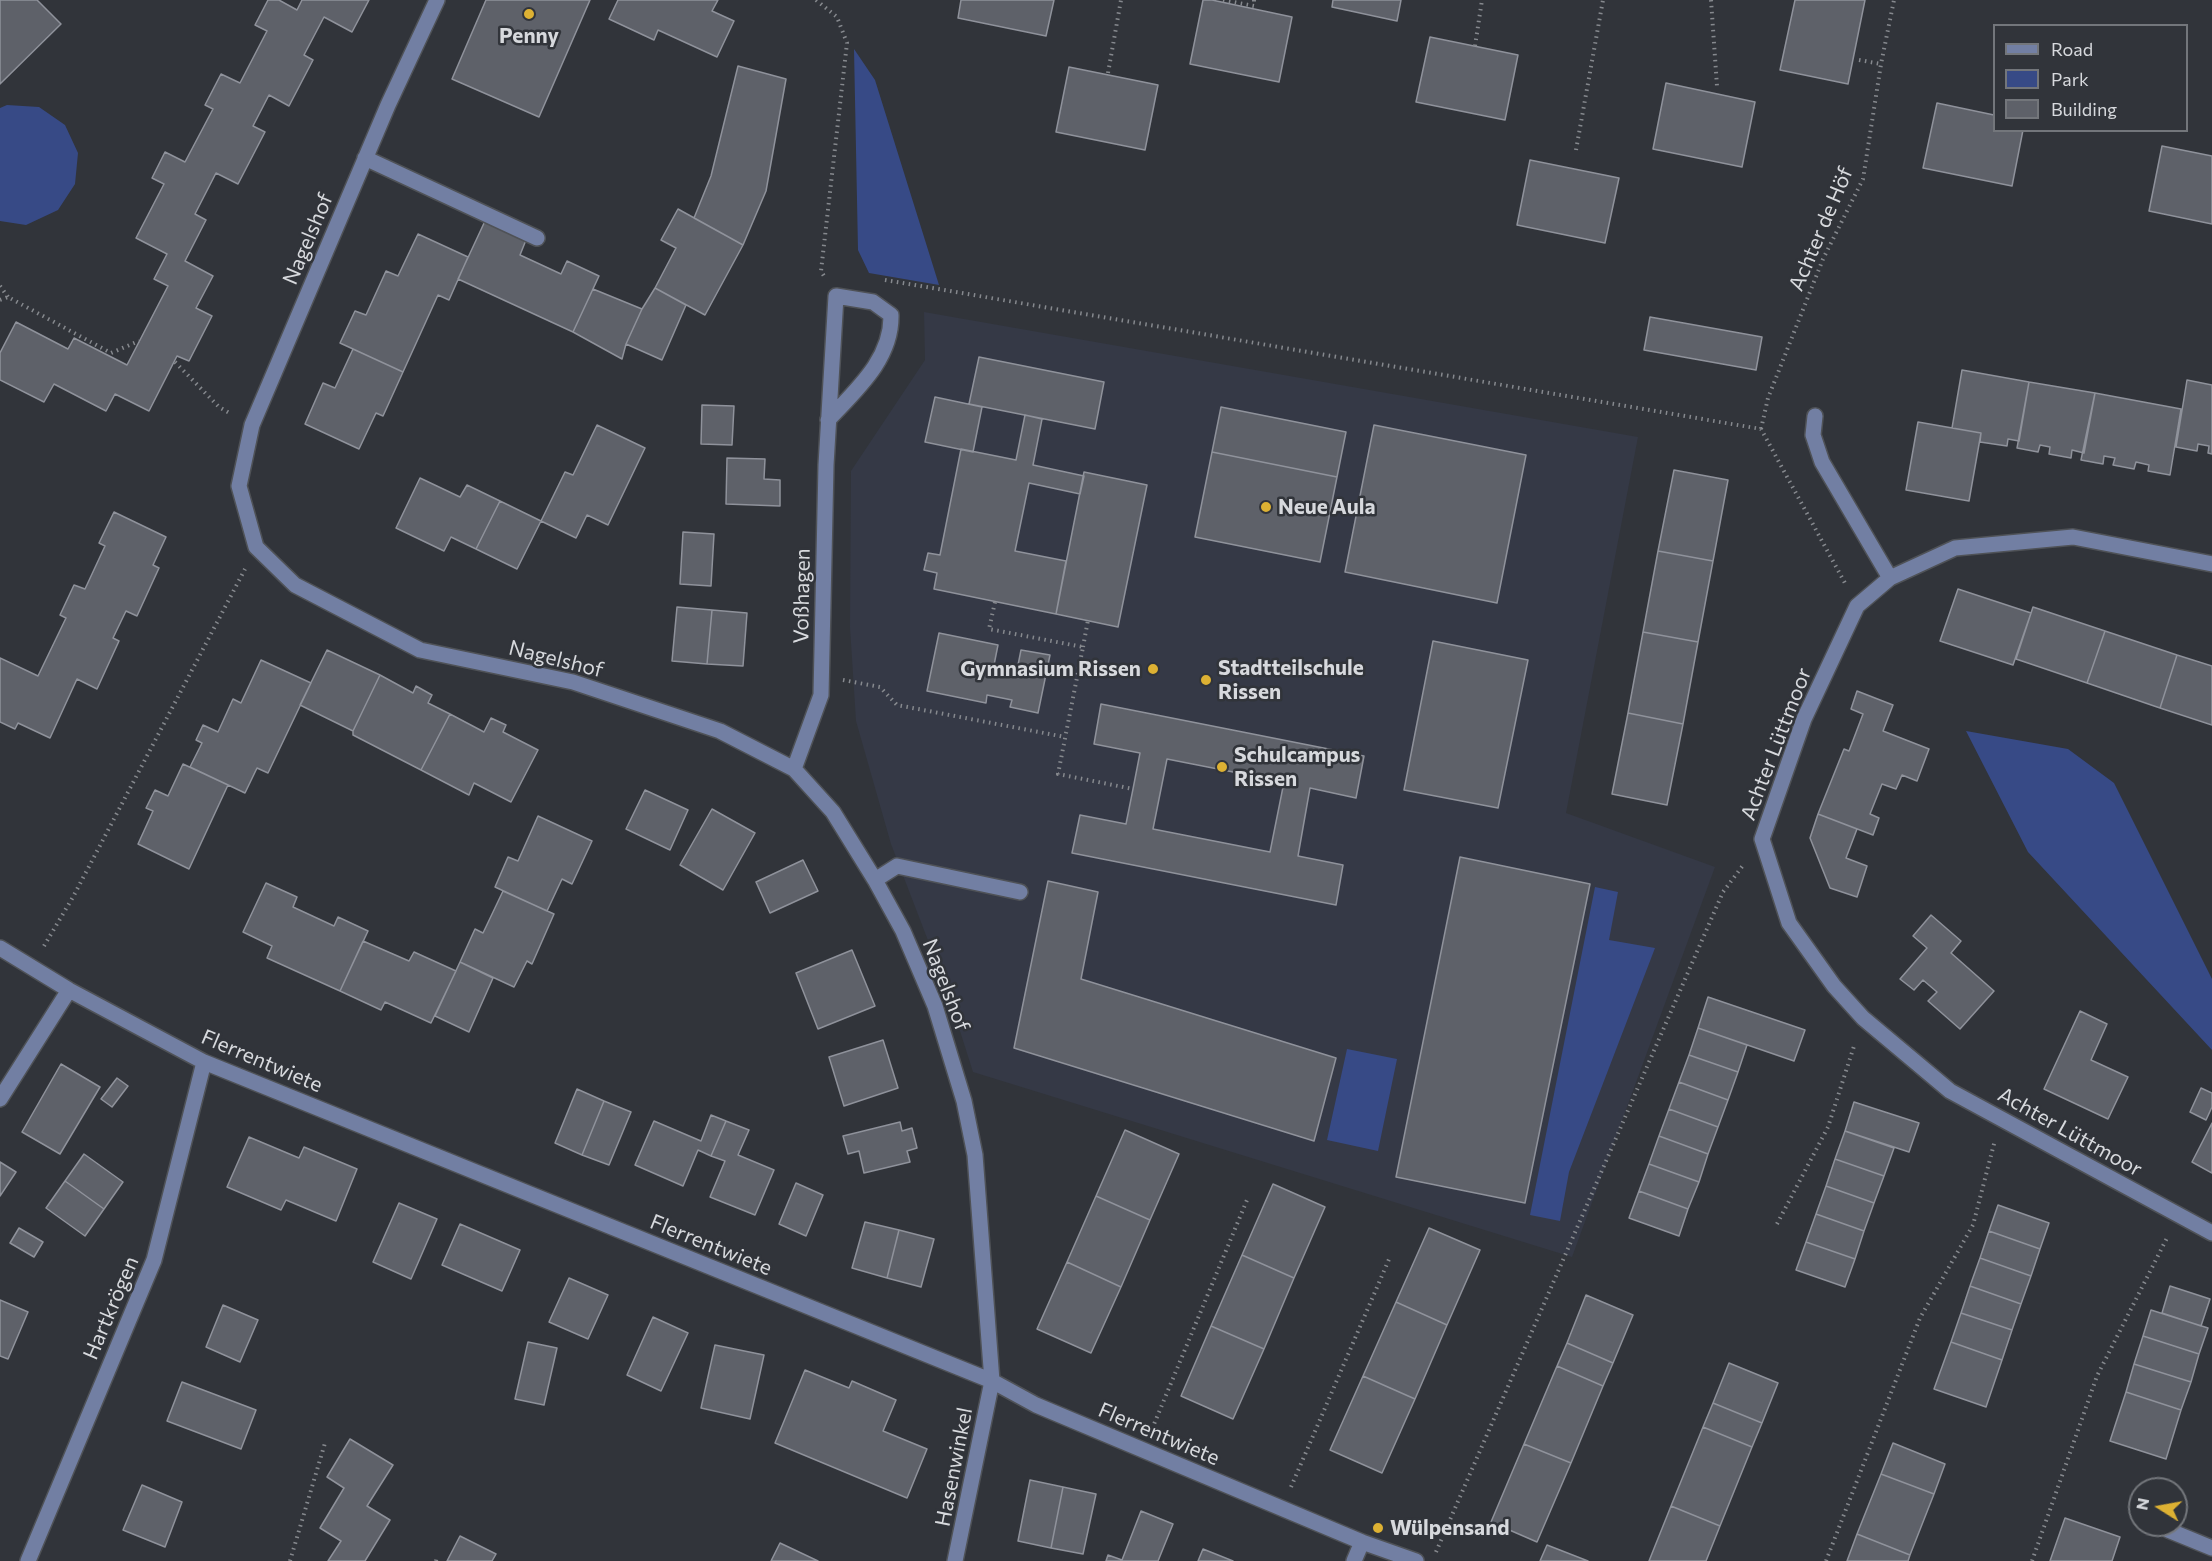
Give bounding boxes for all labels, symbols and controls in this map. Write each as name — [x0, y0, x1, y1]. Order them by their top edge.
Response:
marker: Penny — [522, 7, 536, 21]
place label: Penny — [499, 23, 559, 49]
legend — [1993, 24, 2188, 132]
text: Road — [2051, 38, 2093, 60]
text: Park — [2051, 68, 2089, 90]
text: Building — [2051, 98, 2117, 120]
street label: Achter de Höf — [1784, 163, 1858, 295]
street label: Nagelshof — [278, 190, 338, 288]
place label: Neue Aula — [1278, 494, 1376, 520]
marker: Neue Aula — [1259, 500, 1273, 514]
street label: Voßhagen — [789, 548, 815, 644]
street label: Nagelshof — [506, 635, 606, 683]
place label: Stadtteilschule Rissen — [1218, 655, 1364, 705]
place label: Gymnasium Rissen — [960, 656, 1141, 682]
marker: Gymnasium Rissen — [1146, 662, 1160, 676]
street label: Achter Lüttmoor — [1735, 664, 1817, 824]
marker: Stadtteilschule Rissen — [1199, 673, 1213, 687]
place label: Schulcampus Rissen — [1234, 742, 1360, 792]
marker: Schulcampus Rissen — [1215, 760, 1229, 774]
street label: Nagelshof — [917, 935, 975, 1035]
street label: Flerrentwiete — [198, 1024, 326, 1098]
street label: Achter Lüttmoor — [1993, 1082, 2147, 1182]
street label: Flerrentwiete — [646, 1209, 776, 1281]
street label: Hartkrögen — [78, 1252, 144, 1364]
street label: Flerrentwiete — [1095, 1397, 1223, 1471]
street label: Hasenwinkel — [930, 1405, 978, 1529]
north arrow — [2128, 1477, 2188, 1537]
text: N — [2131, 1496, 2152, 1512]
place label: Wülpensand — [1390, 1515, 1510, 1541]
marker: Wülpensand — [1371, 1521, 1385, 1535]

